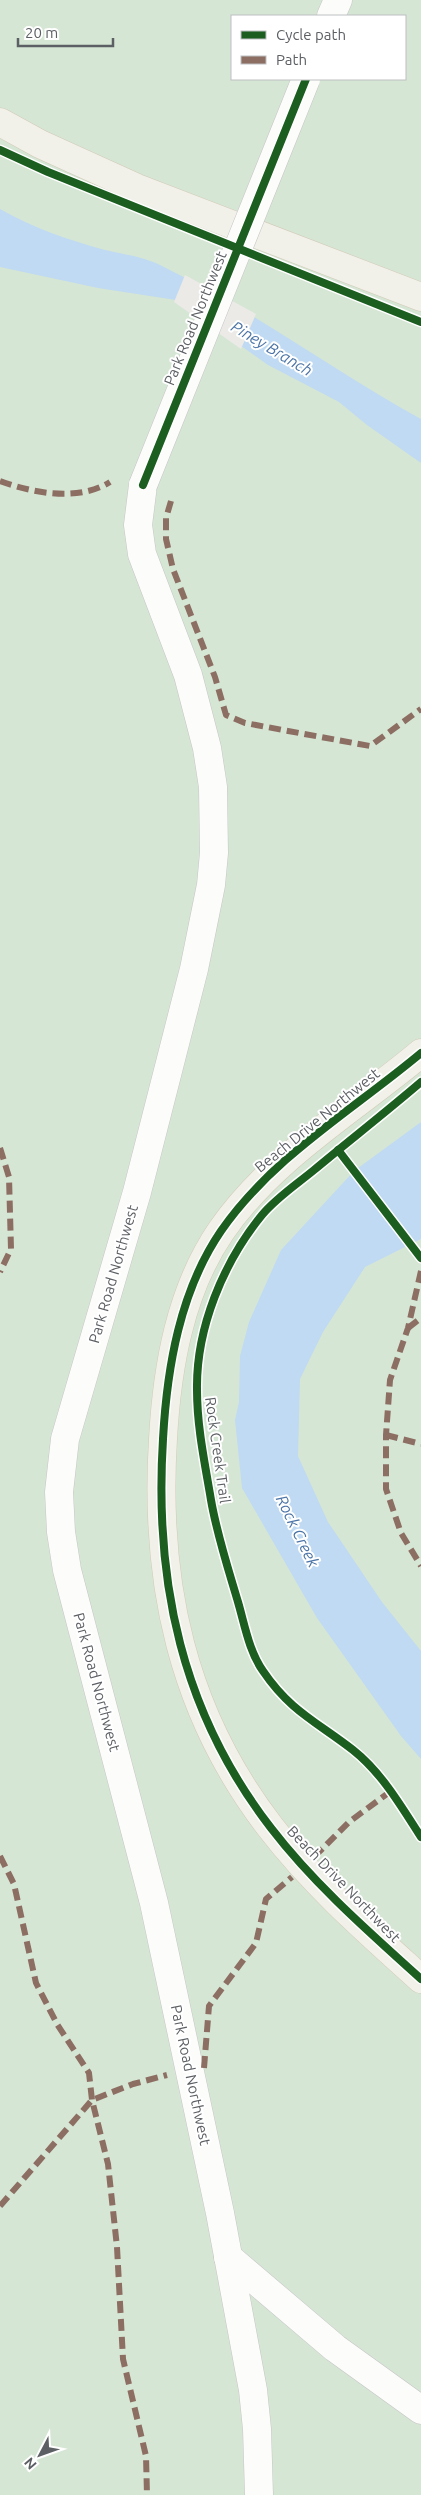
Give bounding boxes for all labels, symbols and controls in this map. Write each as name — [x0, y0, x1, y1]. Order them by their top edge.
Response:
scale bar — [18, 15, 112, 47]
legend — [231, 15, 406, 80]
text: 20 m — [25, 24, 58, 41]
text: Cycle path — [276, 26, 346, 43]
text: Path — [276, 51, 307, 68]
street label: Park Road Northwest — [160, 248, 230, 388]
water label: Piney Branch — [228, 317, 316, 379]
street label: Beach Drive Northwest — [251, 1064, 383, 1175]
street label: Park Road Northwest — [85, 1203, 141, 1345]
street label: Rock Creek Trail — [202, 1396, 234, 1504]
water label: Rock Creek — [273, 1492, 324, 1571]
street label: Park Road Northwest — [70, 1611, 124, 1753]
street label: Beach Drive Northwest — [284, 1822, 404, 1946]
street label: Park Road Northwest — [168, 2003, 214, 2147]
north arrow — [15, 2430, 65, 2480]
text: N — [21, 2454, 40, 2473]

